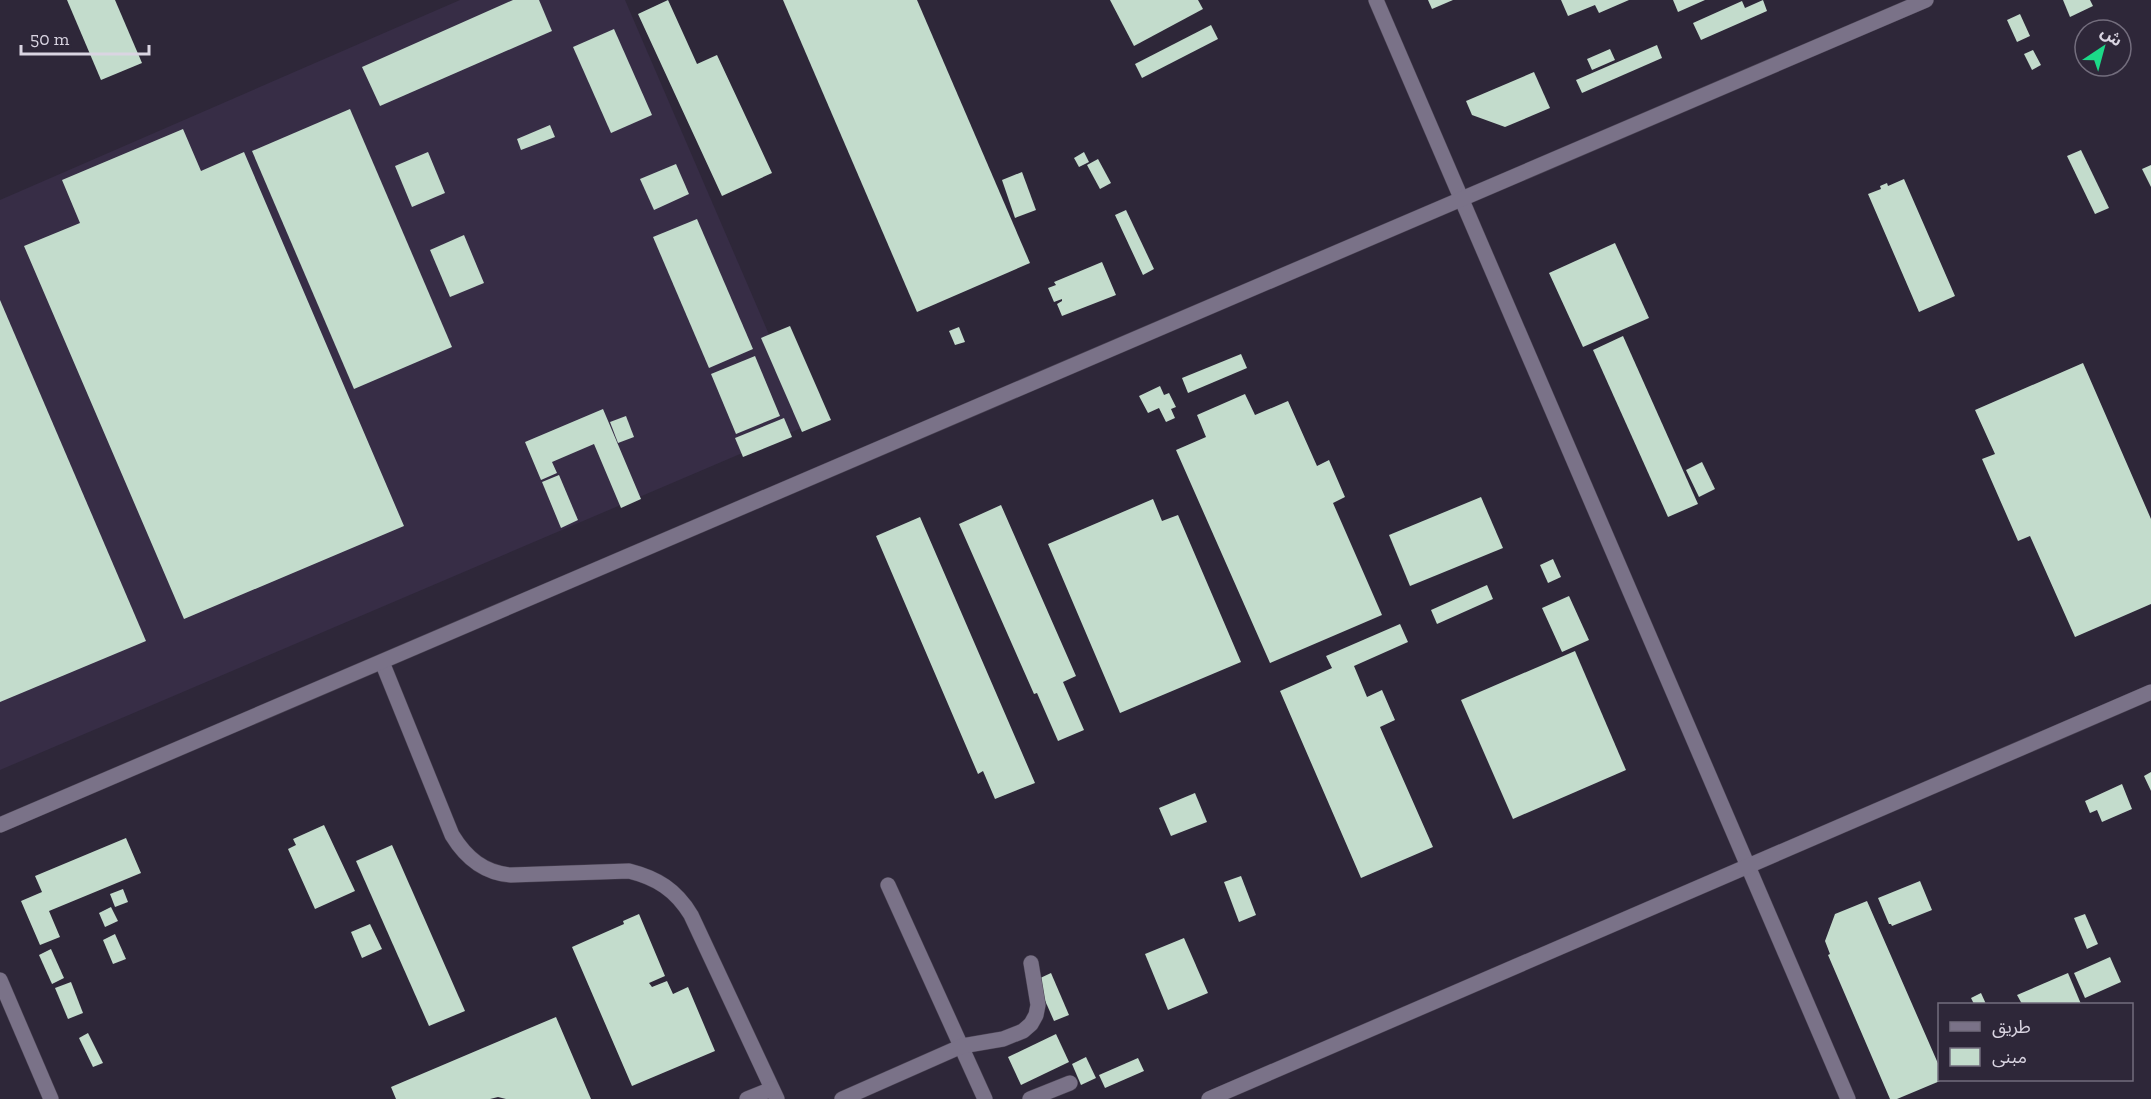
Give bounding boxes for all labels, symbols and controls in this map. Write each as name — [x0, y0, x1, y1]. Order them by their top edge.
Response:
scale bar — [21, 18, 148, 56]
north arrow — [2073, 18, 2133, 78]
text: ش — [2097, 22, 2126, 50]
text: 50 m — [30, 28, 70, 50]
legend — [1938, 1003, 2133, 1081]
text: طريق — [1992, 1016, 2031, 1038]
text: مبنى — [1992, 1046, 2027, 1068]

